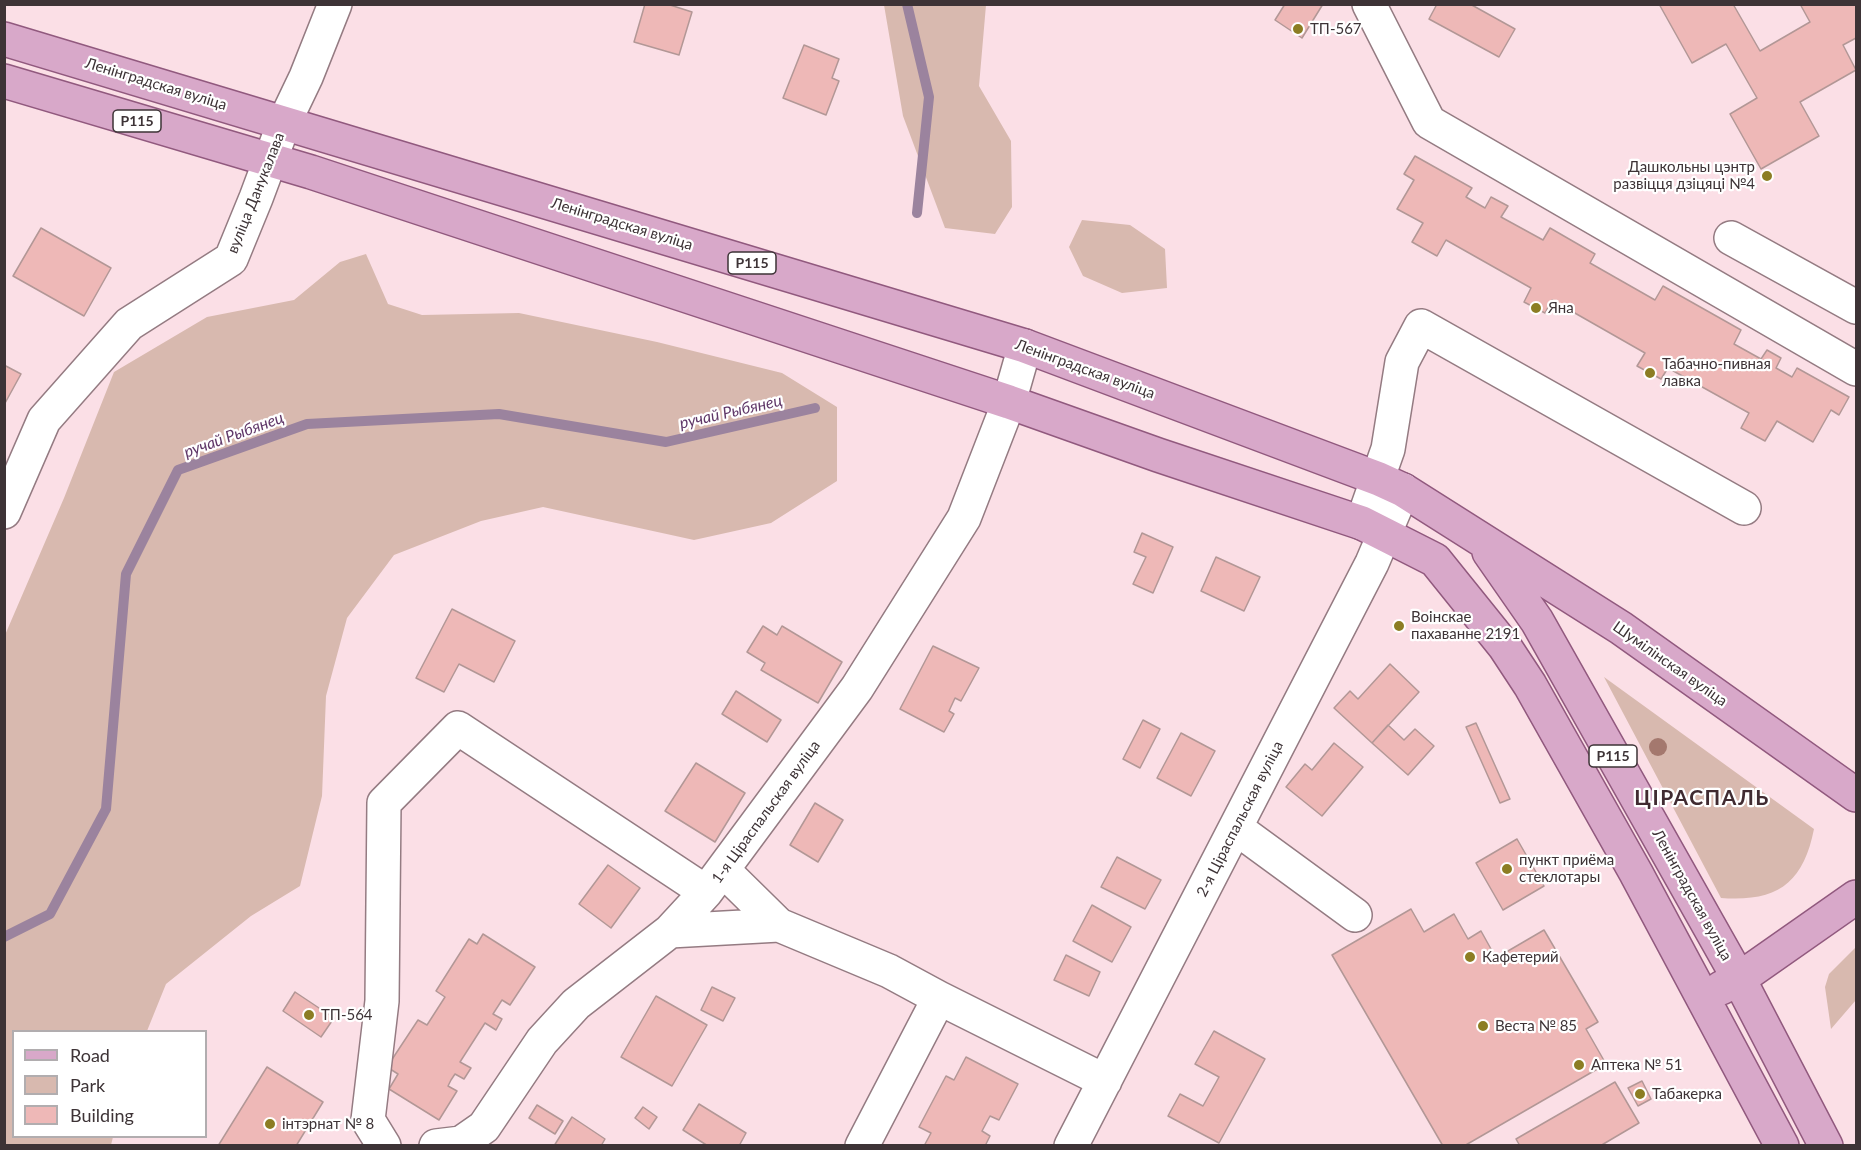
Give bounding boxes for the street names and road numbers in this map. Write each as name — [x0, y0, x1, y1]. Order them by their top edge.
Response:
street label: Ленінградская вуліца — [83, 54, 229, 114]
road number: Р115 — [113, 110, 161, 132]
street label: вуліца Данукалава — [224, 130, 288, 256]
street label: Ленінградская вуліца — [549, 194, 695, 254]
road number: Р115 — [728, 252, 776, 274]
street label: Ленінградская вуліца — [1013, 335, 1157, 403]
street label: Шумілінская вуліца — [1609, 618, 1731, 710]
street label: 1-я Ціраспальская вуліца — [708, 737, 824, 887]
street label: 2-я Ціраспальская вуліца — [1193, 738, 1287, 900]
road number: Р115 — [1589, 745, 1637, 767]
street label: Ленінградская вуліца — [1648, 826, 1736, 964]

